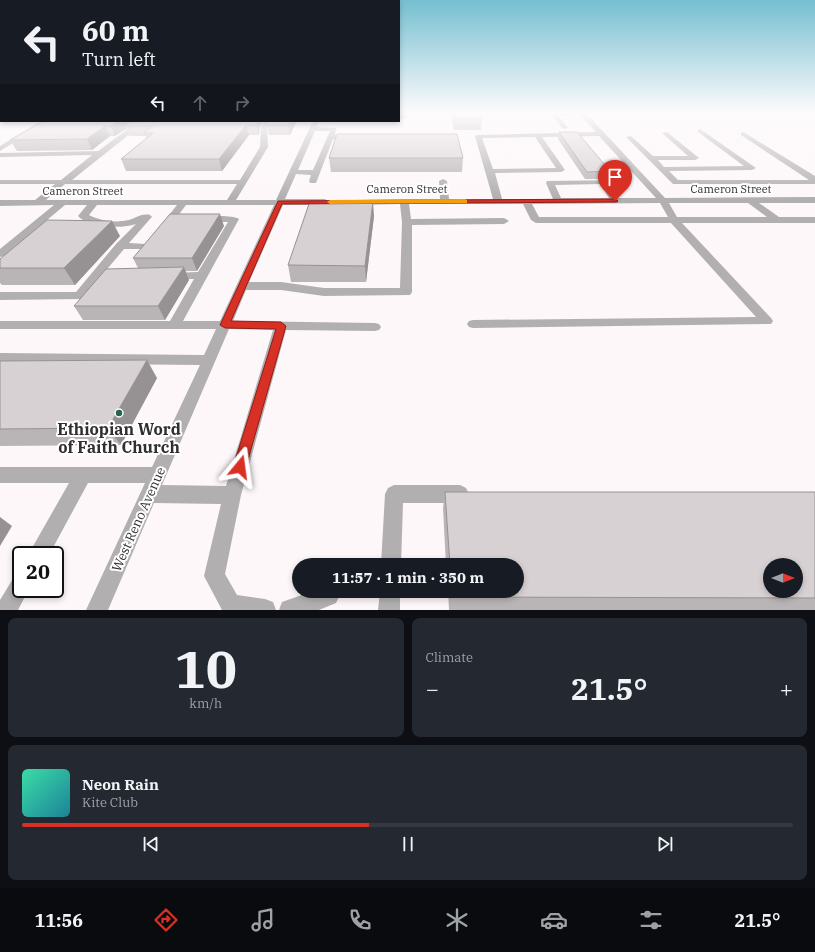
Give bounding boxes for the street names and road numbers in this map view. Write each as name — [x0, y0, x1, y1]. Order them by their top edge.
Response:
street label: Cameron Street — [367, 182, 448, 196]
street label: Cameron Street — [691, 182, 772, 196]
street label: Cameron Street — [43, 184, 124, 198]
street label: West Reno Avenue — [108, 464, 169, 574]

